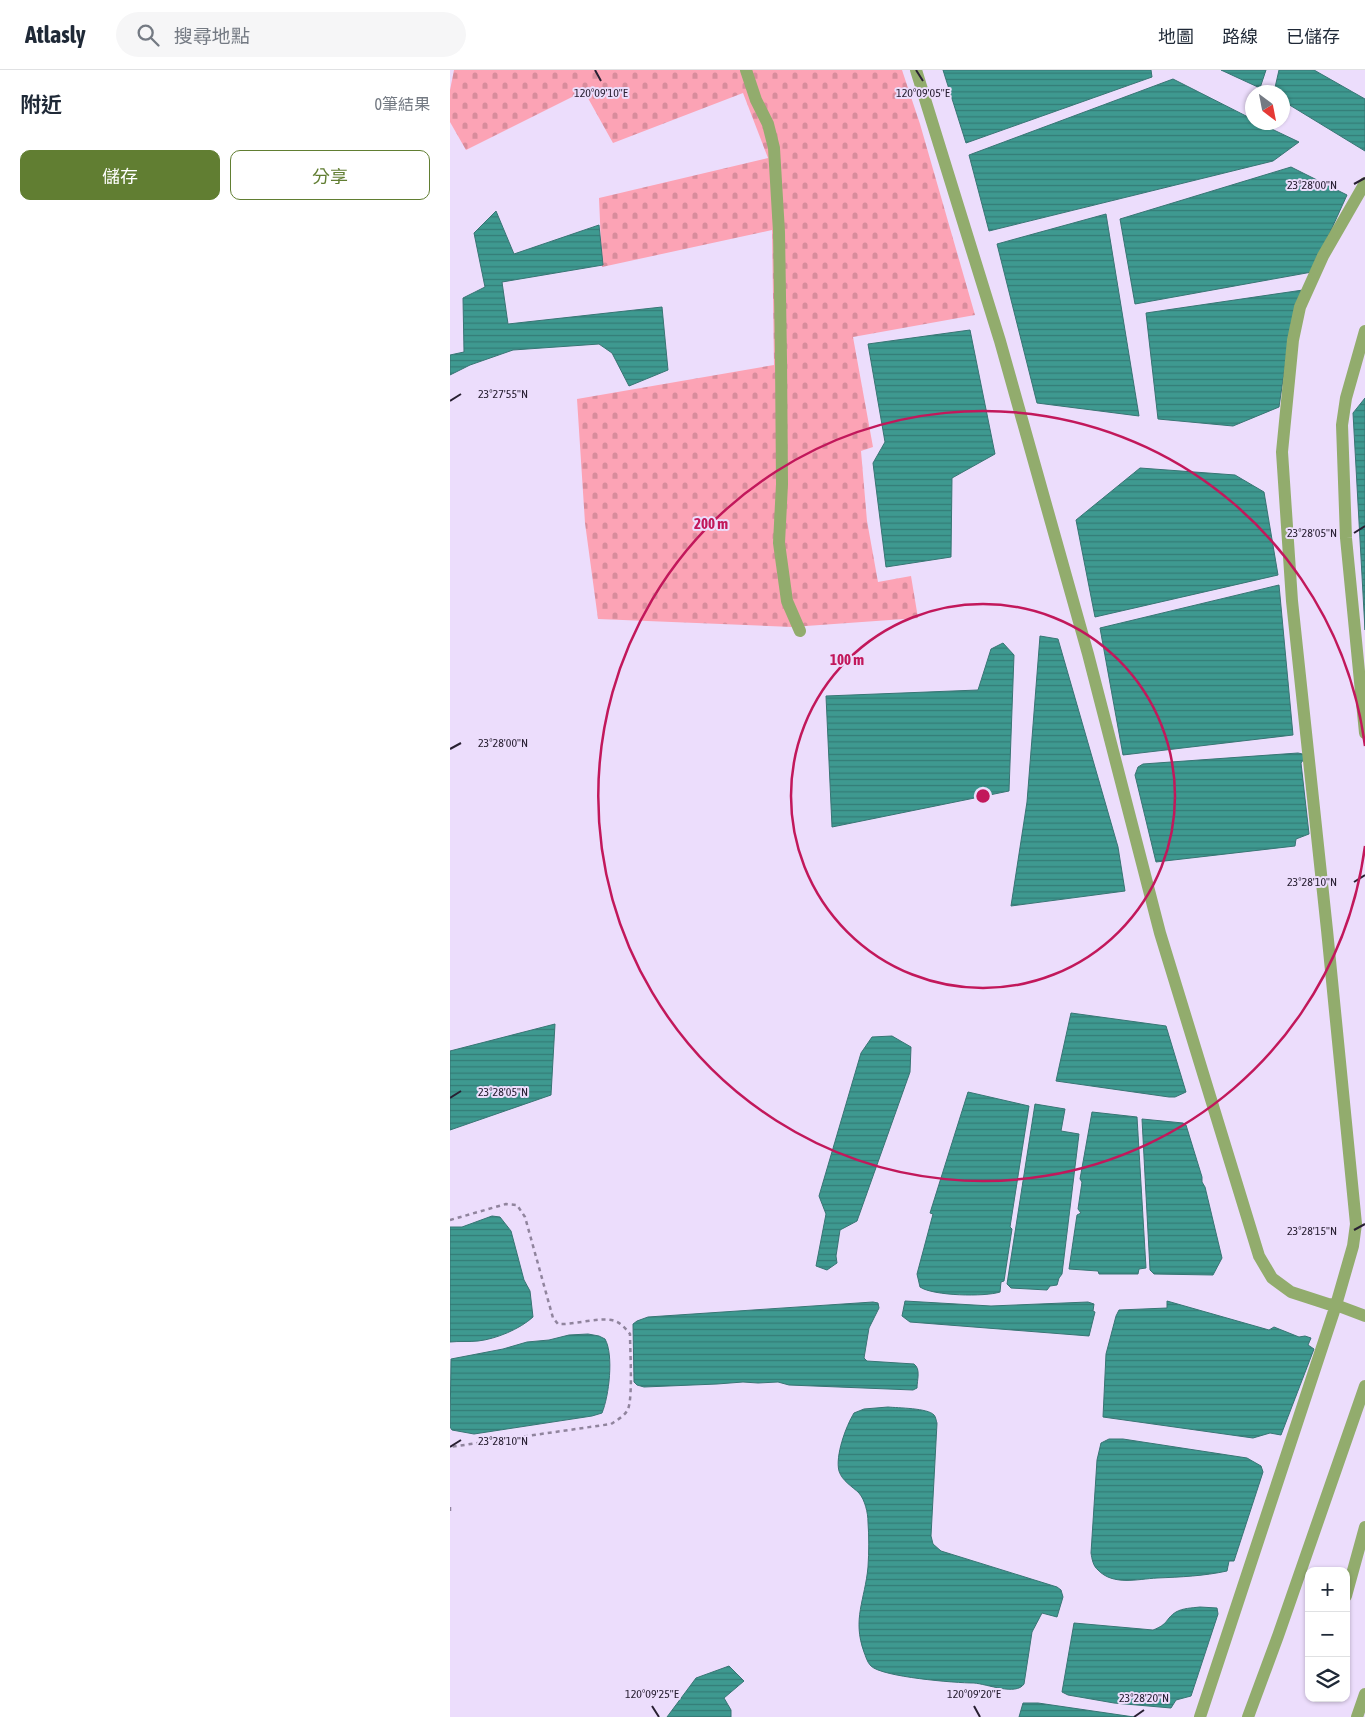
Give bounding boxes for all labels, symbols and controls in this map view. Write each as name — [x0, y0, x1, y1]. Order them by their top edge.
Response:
search box — [116, 12, 466, 57]
text: Atlasly — [25, 21, 86, 48]
icon: search — [134, 21, 162, 49]
text: 搜尋地點 — [174, 25, 250, 47]
text: 地圖 — [1158, 26, 1194, 47]
text: 路線 — [1222, 26, 1258, 47]
text: 已儲存 — [1286, 26, 1340, 47]
north arrow — [1245, 85, 1290, 130]
text: 120°09'10"E — [574, 86, 628, 100]
text: 120°09'05"E — [896, 86, 950, 100]
text: 附近 — [20, 92, 62, 116]
text: 0筆結果 — [374, 95, 430, 113]
button: 儲存 — [20, 150, 220, 200]
button: 分享 — [230, 150, 430, 200]
text: 23°28'00"N — [1287, 178, 1337, 192]
text: 23°27'55"N — [478, 387, 528, 401]
text: 200 m — [694, 515, 728, 532]
text: 23°28'05"N — [1287, 526, 1337, 540]
text: 100 m — [830, 651, 864, 668]
text: 23°28'00"N — [478, 736, 528, 750]
centre of rings — [974, 787, 992, 805]
text: 23°28'10"N — [1287, 875, 1337, 889]
text: 23°28'05"N — [478, 1085, 528, 1099]
text: 23°28'15"N — [1287, 1224, 1337, 1238]
text: 23°28'10"N — [478, 1434, 528, 1448]
map controls — [1305, 1567, 1350, 1702]
button: + — [1305, 1567, 1350, 1612]
button: − — [1305, 1612, 1350, 1657]
button: layers — [1305, 1657, 1350, 1702]
text: 120°09'25"E — [625, 1687, 679, 1701]
text: 120°09'20"E — [947, 1687, 1001, 1701]
text: 23°28'20"N — [1119, 1691, 1169, 1705]

